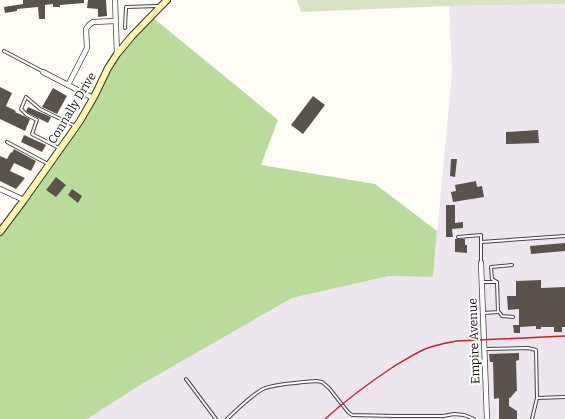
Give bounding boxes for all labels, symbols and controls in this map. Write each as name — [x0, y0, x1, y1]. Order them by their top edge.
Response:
street label: Connally Drive — [45, 70, 99, 146]
street label: Empire Avenue — [466, 298, 482, 384]

